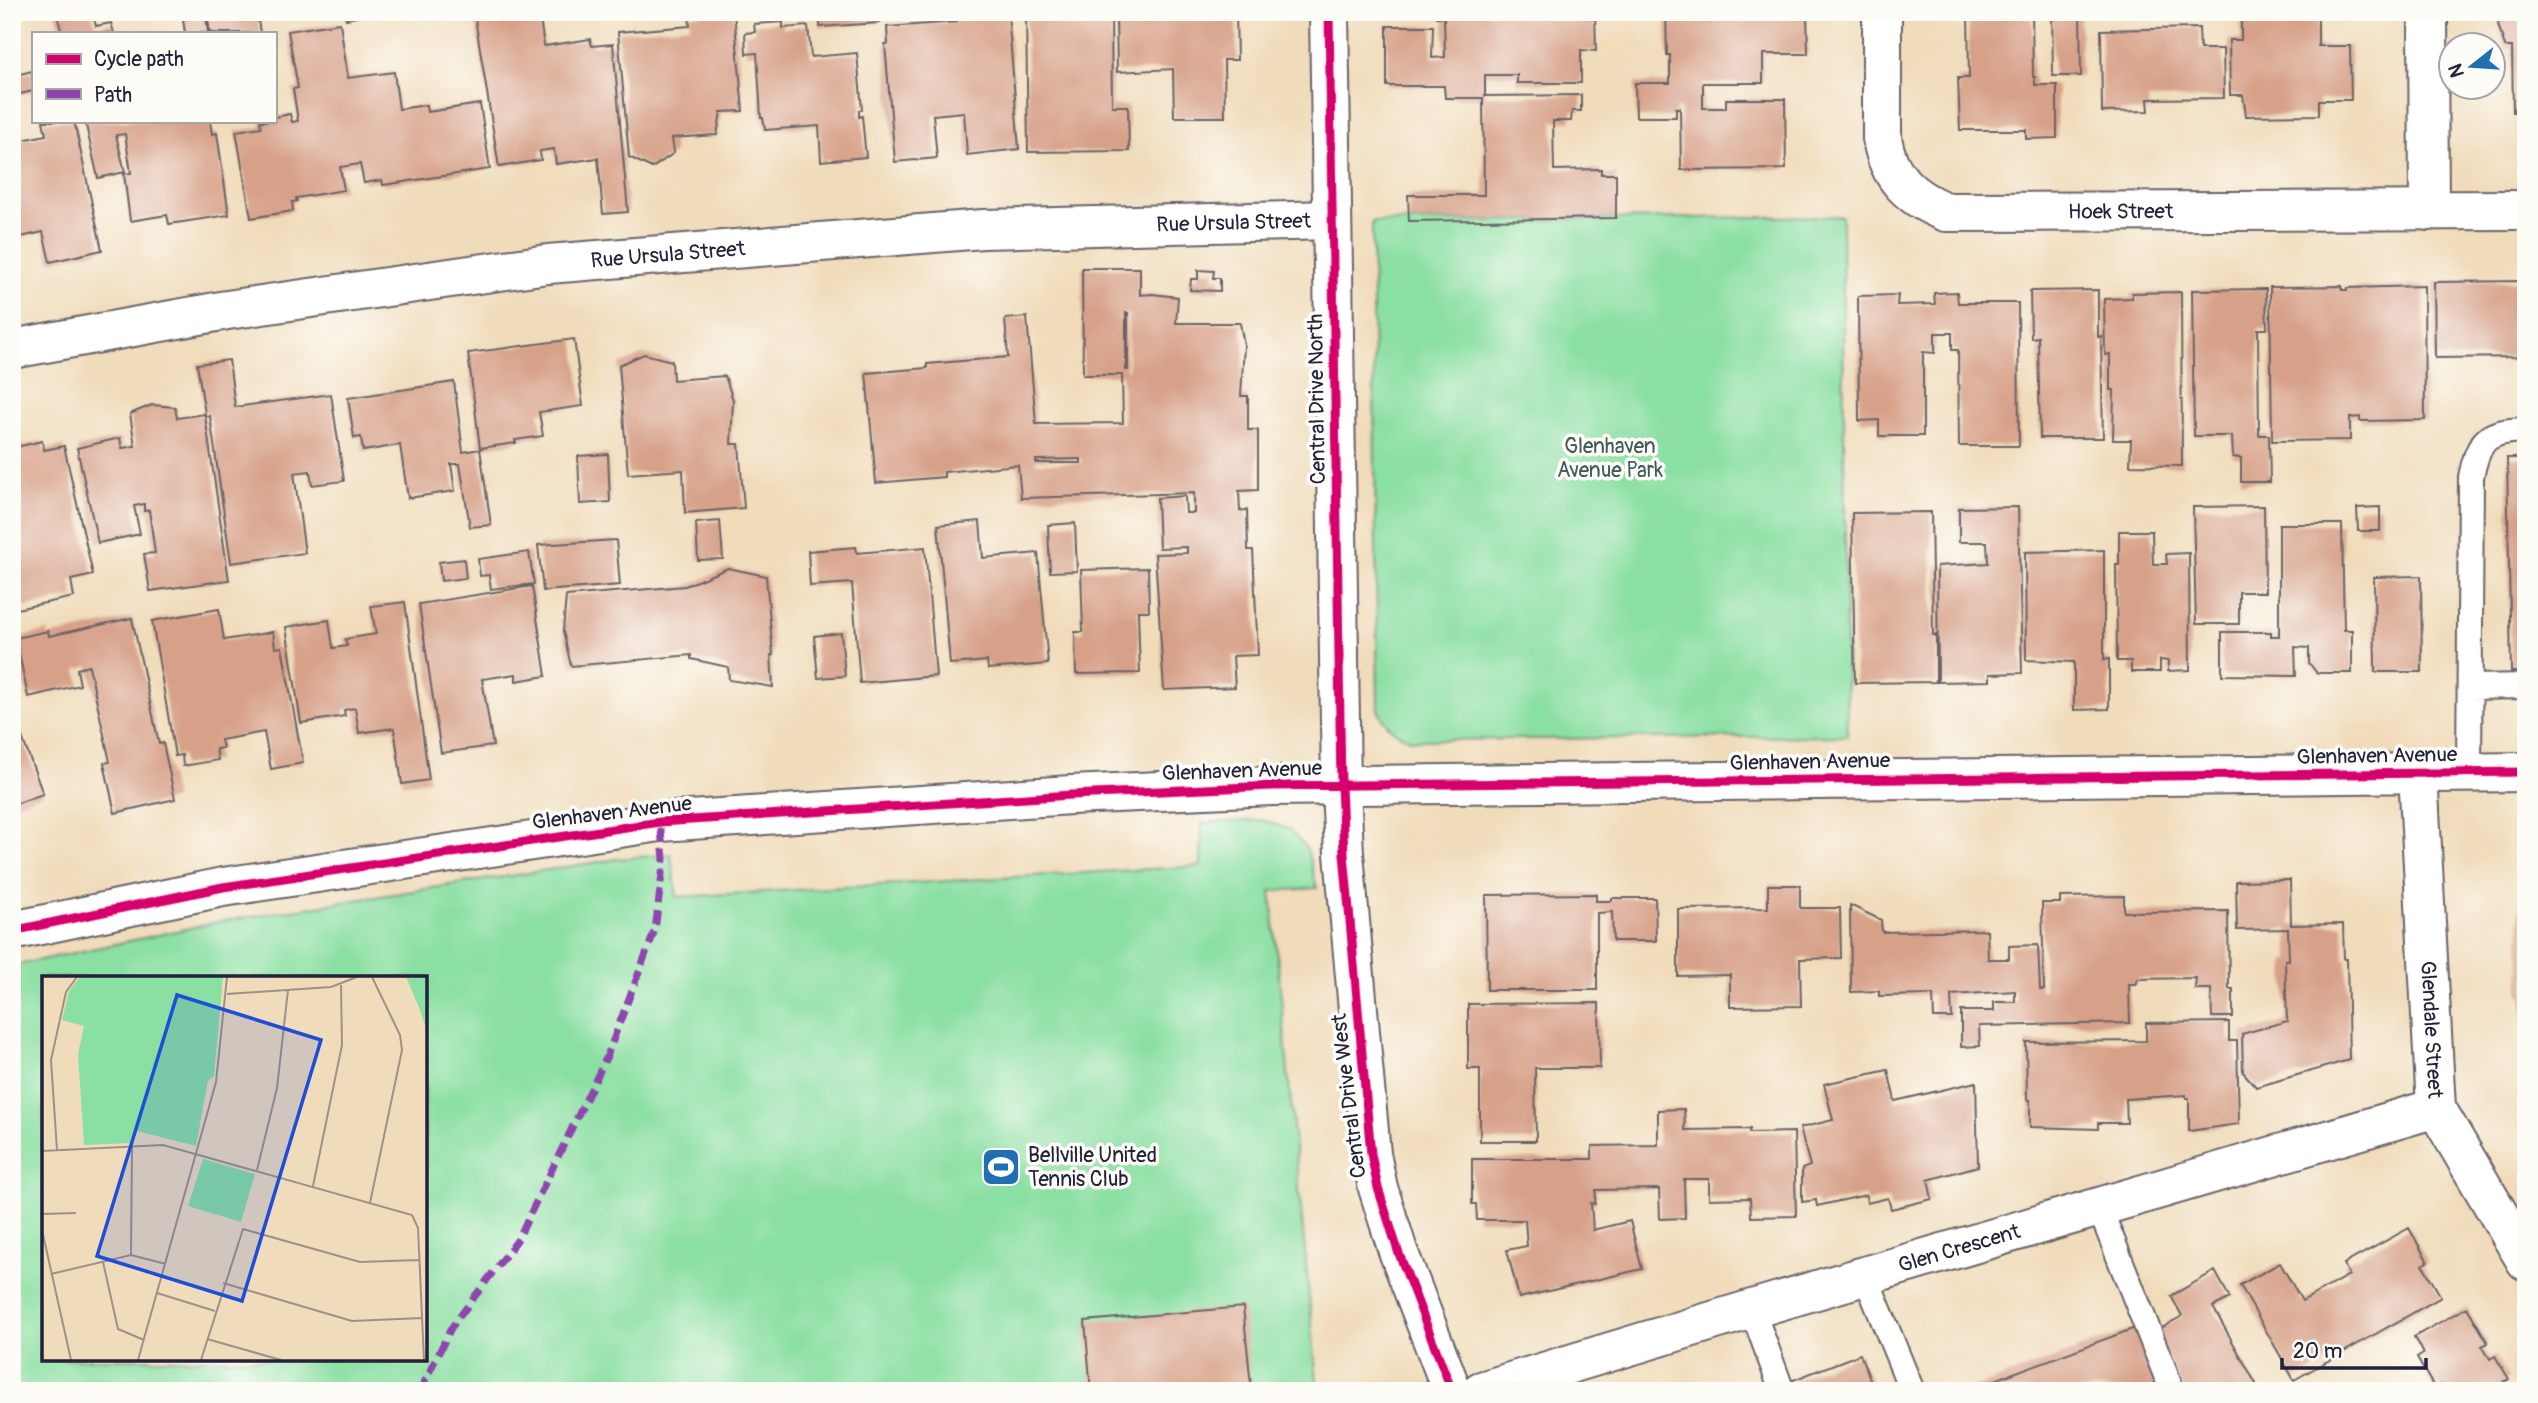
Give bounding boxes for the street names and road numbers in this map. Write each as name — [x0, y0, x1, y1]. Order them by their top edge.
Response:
street label: Hoek Street — [2068, 198, 2174, 225]
street label: Rue Ursula Street — [1156, 207, 1312, 238]
street label: Rue Ursula Street — [590, 235, 747, 274]
street label: Central Drive North — [1302, 314, 1332, 484]
street label: Glenhaven Avenue — [2297, 741, 2458, 771]
street label: Glenhaven Avenue — [1730, 747, 1891, 777]
street label: Glenhaven Avenue — [1161, 755, 1323, 787]
street label: Glenhaven Avenue — [531, 790, 694, 836]
street label: Glendale Street — [2415, 960, 2449, 1100]
street label: Central Drive West — [1325, 1012, 1372, 1180]
street label: Glen Crescent — [1895, 1217, 2024, 1279]

